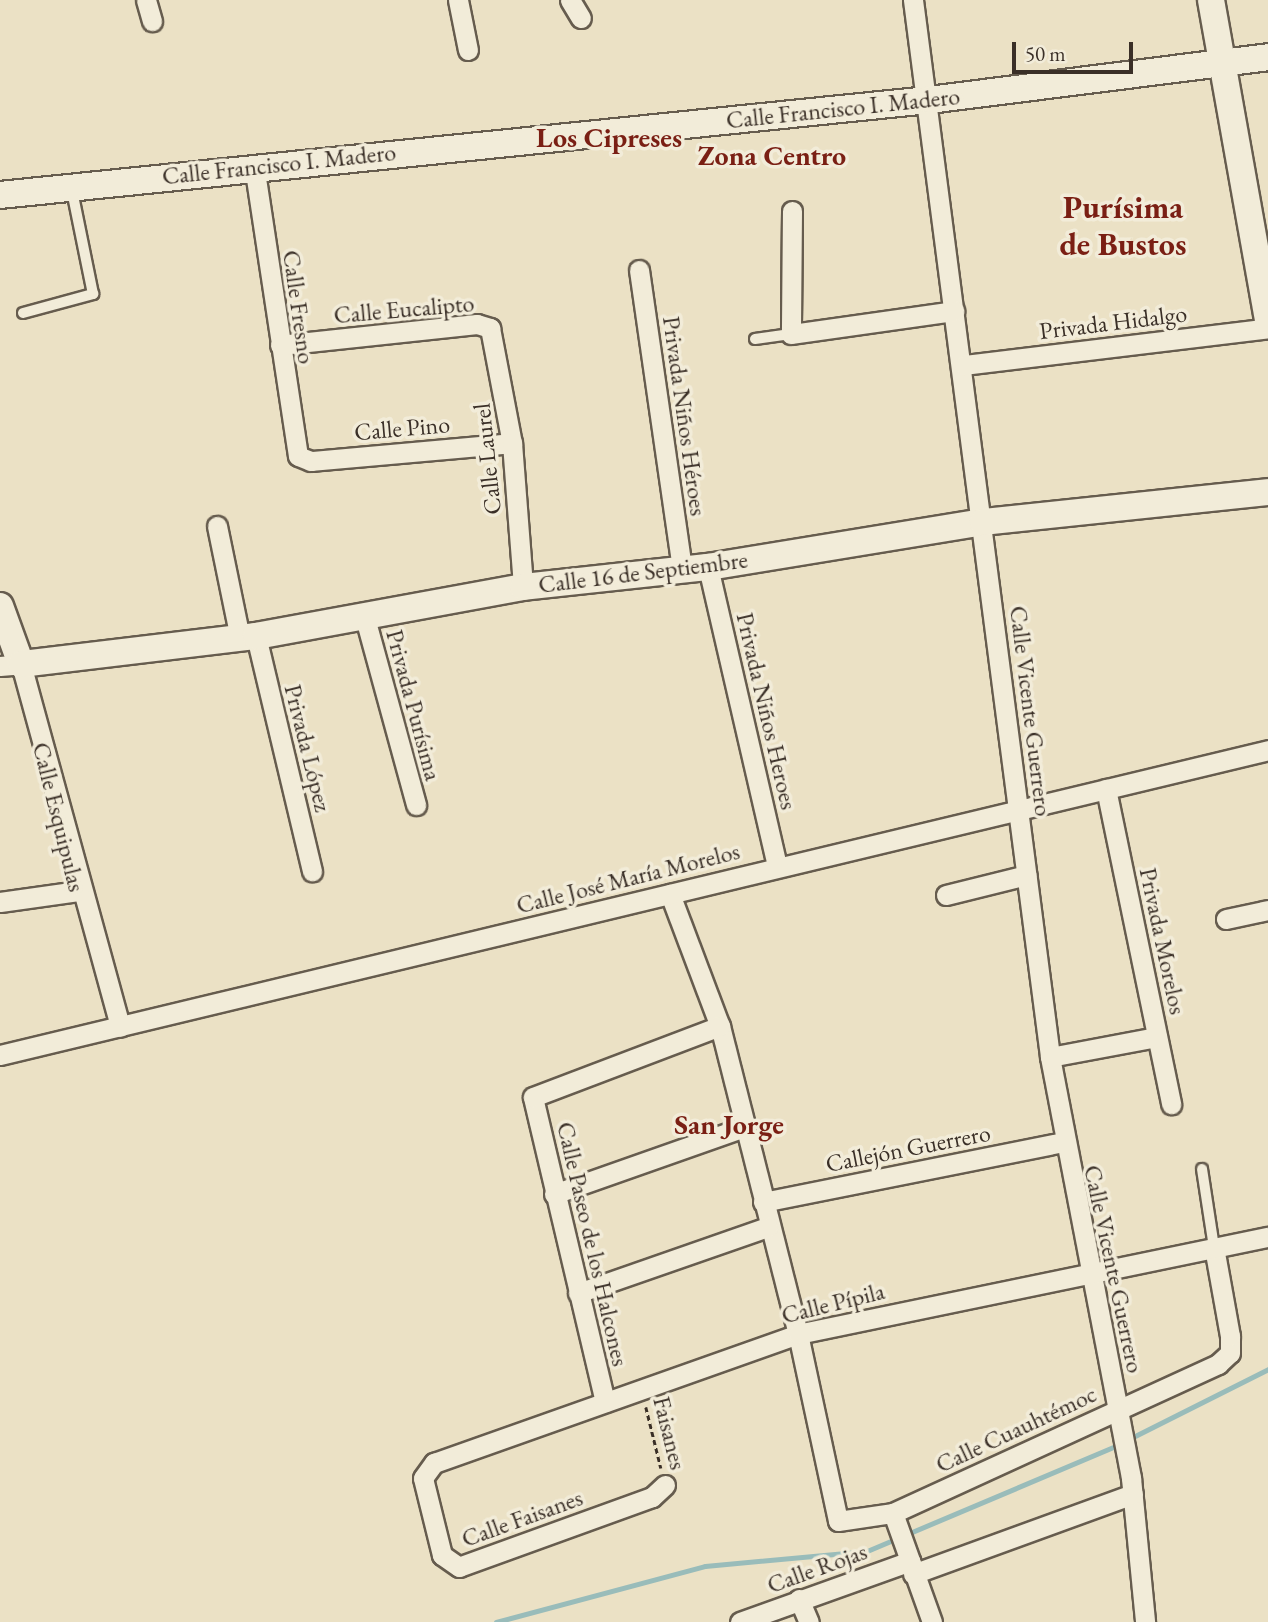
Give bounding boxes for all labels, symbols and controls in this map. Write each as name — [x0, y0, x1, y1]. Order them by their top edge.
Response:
scale bar — [1016, 28, 1137, 72]
text: 50 m — [1025, 40, 1066, 67]
street label: Calle Francisco I. Madero — [725, 81, 961, 135]
district label: Los Cipreses — [536, 120, 682, 154]
street label: Calle Francisco I. Madero — [161, 137, 397, 191]
district label: Zona Centro — [698, 138, 846, 172]
district label: Purísima de Bustos — [1060, 189, 1186, 264]
street label: Calle Fresno — [277, 248, 321, 366]
street label: Calle Eucalipto — [333, 289, 475, 329]
street label: Privada Hidalgo — [1038, 299, 1188, 345]
street label: Privada Niños Héroes — [657, 314, 713, 518]
street label: Calle Laurel — [467, 402, 507, 516]
street label: Calle Pino — [353, 409, 451, 447]
street label: Calle 16 de Septiembre — [537, 545, 749, 599]
street label: Calle Vicente Guerrero — [1004, 604, 1058, 818]
street label: Privada Niños Heroes — [730, 610, 804, 812]
street label: Privada Purísima — [380, 626, 448, 784]
street label: Privada López — [278, 681, 338, 815]
street label: Calle Esquipulas — [27, 739, 91, 895]
street label: Calle José María Morelos — [513, 836, 743, 920]
street label: Privada Morelos — [1133, 865, 1193, 1017]
district label: San Jorge — [674, 1107, 784, 1141]
street label: Callejón Guerrero — [823, 1118, 993, 1178]
street label: Calle Paseo de los Halcones — [551, 1119, 635, 1369]
street label: Calle Vicente Guerrero — [1078, 1163, 1150, 1375]
street label: Calle Pípila — [779, 1276, 887, 1330]
street label: Calle Cuauhtémoc — [931, 1379, 1101, 1479]
street label: Faisanes — [647, 1394, 693, 1472]
street label: Calle Faisanes — [458, 1483, 586, 1553]
street label: Calle Rojas — [763, 1537, 871, 1599]

